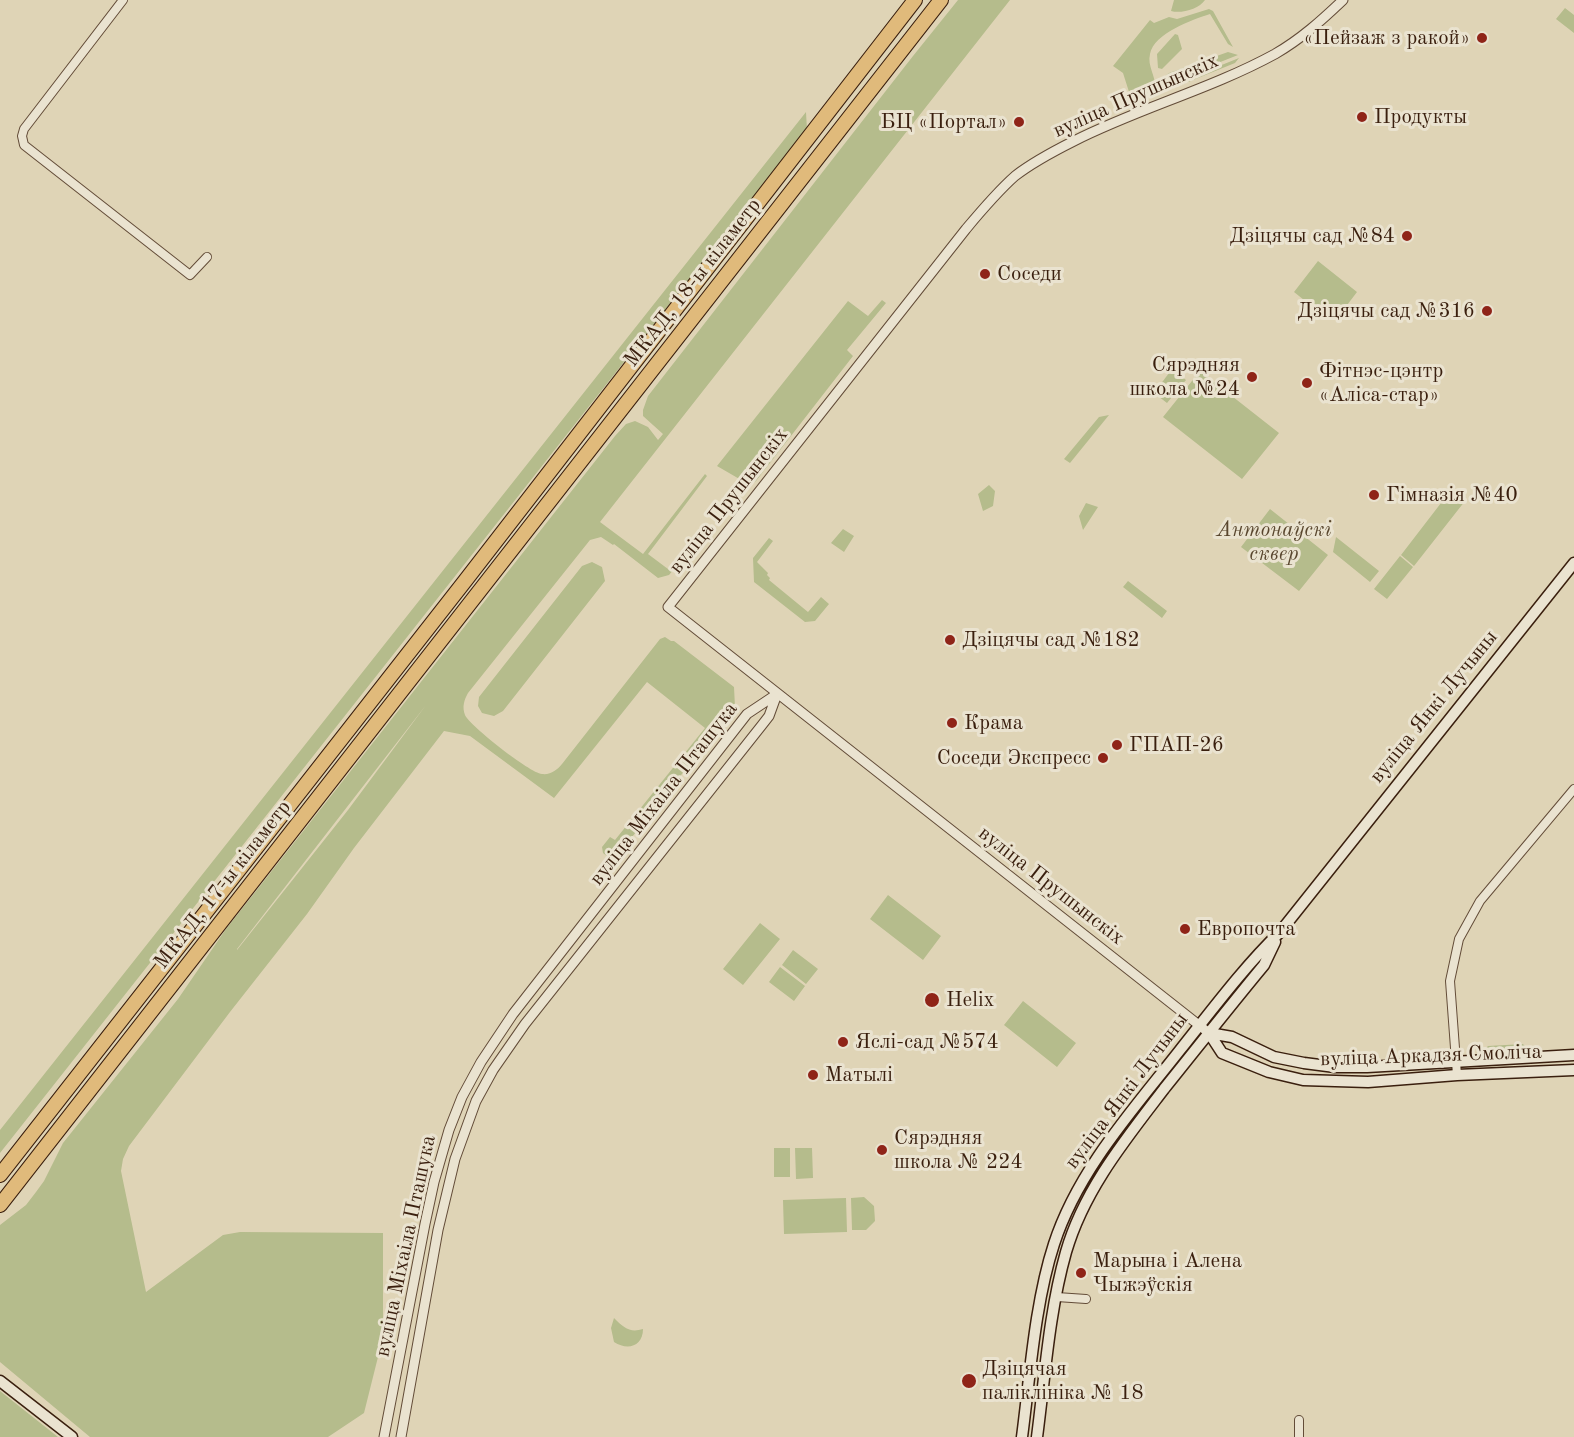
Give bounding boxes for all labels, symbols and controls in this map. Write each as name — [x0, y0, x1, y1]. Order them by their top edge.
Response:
place label: «Пейзаж з ракой» — [1303, 25, 1470, 51]
marker: «Пейзаж з ракой» — [1475, 31, 1489, 45]
street label: вуліца Прушынскіх — [1049, 48, 1223, 144]
place label: Продукты — [1374, 104, 1467, 130]
place label: БЦ «Портал» — [881, 109, 1007, 135]
marker: Продукты — [1355, 110, 1369, 124]
marker: БЦ «Портал» — [1012, 115, 1026, 129]
street label: МКАД, 18-ы кіламетр — [619, 194, 767, 372]
place label: Дзіцячы сад №84 — [1230, 223, 1395, 249]
marker: Дзіцячы сад №84 — [1400, 229, 1414, 243]
place label: Соседи — [997, 261, 1062, 287]
marker: Соседи — [978, 267, 992, 281]
place label: Дзіцячы сад №316 — [1297, 298, 1475, 324]
marker: Дзіцячы сад №316 — [1480, 304, 1494, 318]
place label: Сярэдняя школа №24 — [1129, 352, 1240, 402]
place label: Фітнэс-цэнтр «Аліса-стар» — [1319, 358, 1443, 408]
marker: Сярэдняя школа №24 — [1245, 370, 1259, 384]
marker: Фітнэс-цэнтр «Аліса-стар» — [1300, 376, 1314, 390]
street label: вуліца Прушынскіх — [664, 423, 794, 579]
place label: Гімназія №40 — [1386, 482, 1518, 508]
marker: Гімназія №40 — [1367, 488, 1381, 502]
park label: Антонаўскі сквер — [1216, 517, 1332, 567]
street label: вуліца Янкі Лучыны — [1365, 625, 1503, 789]
place label: Дзіцячы сад №182 — [962, 627, 1140, 653]
marker: Дзіцячы сад №182 — [943, 633, 957, 647]
street label: вуліца Міхаіла Пташука — [585, 697, 743, 891]
place label: Крама — [964, 710, 1023, 736]
marker: Крама — [945, 716, 959, 730]
place label: ГПАП-26 — [1129, 732, 1224, 758]
marker: ГПАП-26 — [1110, 738, 1124, 752]
place label: Соседи Экспресс — [937, 745, 1091, 771]
marker: Соседи Экспресс — [1096, 751, 1110, 765]
street label: МКАД, 17-ы кіламетр — [149, 796, 297, 974]
street label: вуліца Прушынскіх — [973, 821, 1129, 951]
place label: Европочта — [1197, 916, 1296, 942]
marker: Европочта — [1178, 922, 1192, 936]
place label: Helix — [946, 987, 994, 1013]
marker: Helix — [923, 991, 941, 1009]
street label: вуліца Янкі Лучыны — [1060, 1008, 1194, 1174]
place label: Яслі-сад №574 — [855, 1029, 999, 1055]
marker: Яслі-сад №574 — [836, 1035, 850, 1049]
street label: вуліца Аркадзя Смоліча — [1320, 1040, 1542, 1072]
place label: Матылі — [825, 1062, 893, 1088]
marker: Матылі — [806, 1068, 820, 1082]
place label: Сярэдняя школа № 224 — [894, 1125, 1023, 1175]
street label: вуліца Міхаіла Пташука — [370, 1133, 442, 1359]
marker: Сярэдняя школа № 224 — [875, 1143, 889, 1157]
place label: Марына і Алена Чыжэўскія — [1093, 1248, 1242, 1298]
marker: Марына і Алена Чыжэўскія — [1074, 1266, 1088, 1280]
place label: Дзіцячая паліклініка № 18 — [982, 1356, 1144, 1406]
marker: Дзіцячая паліклініка № 18 — [960, 1372, 978, 1390]

